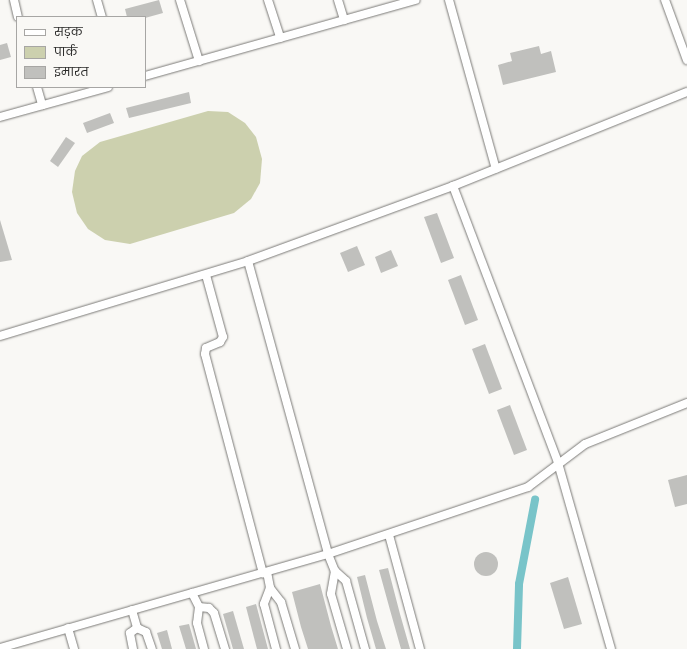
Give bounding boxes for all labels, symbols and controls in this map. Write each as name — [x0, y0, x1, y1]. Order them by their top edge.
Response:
legend — [16, 16, 146, 88]
text: सड़क — [54, 23, 83, 40]
text: पार्क — [54, 43, 77, 60]
text: इमारत — [54, 63, 89, 80]

